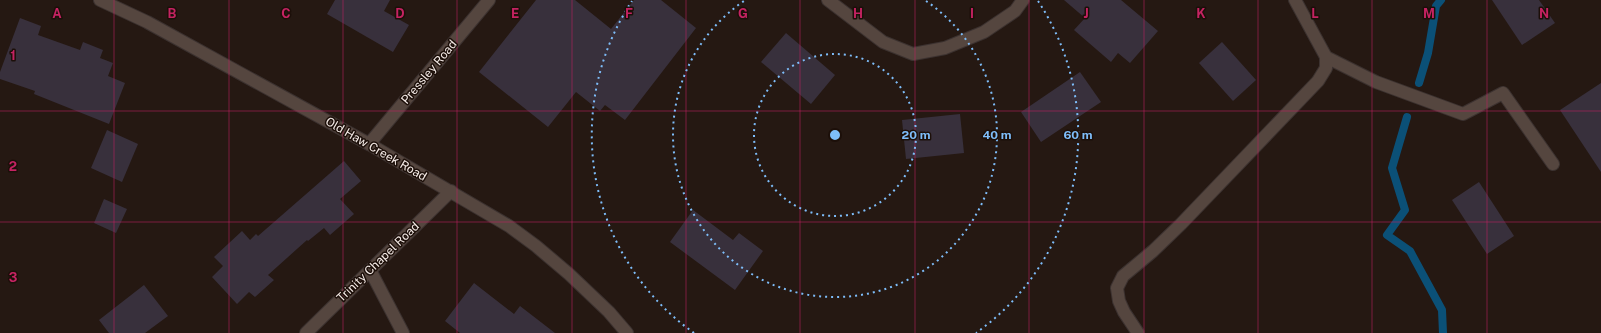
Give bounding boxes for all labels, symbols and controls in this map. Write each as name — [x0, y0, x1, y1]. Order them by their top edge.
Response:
text: A — [52, 6, 62, 21]
text: B — [168, 6, 177, 21]
text: C — [281, 6, 291, 21]
text: D — [395, 6, 405, 21]
text: E — [511, 6, 519, 21]
text: F — [625, 6, 633, 21]
text: G — [738, 6, 748, 21]
text: H — [853, 6, 863, 21]
text: I — [970, 6, 974, 21]
text: J — [1083, 6, 1089, 21]
text: K — [1196, 6, 1206, 21]
text: L — [1311, 6, 1319, 21]
text: M — [1423, 6, 1435, 21]
text: N — [1539, 6, 1549, 21]
street label: Pressley Road — [398, 37, 460, 107]
text: 1 — [10, 48, 16, 63]
street label: Old Haw Creek Road — [323, 114, 429, 184]
centre of rings — [828, 128, 842, 142]
text: 20 m — [902, 128, 931, 142]
text: 40 m — [982, 128, 1012, 142]
text: 60 m — [1063, 128, 1093, 142]
text: 2 — [9, 159, 17, 174]
street label: Trinity Chapel Road — [334, 219, 422, 305]
text: 3 — [9, 270, 18, 285]

